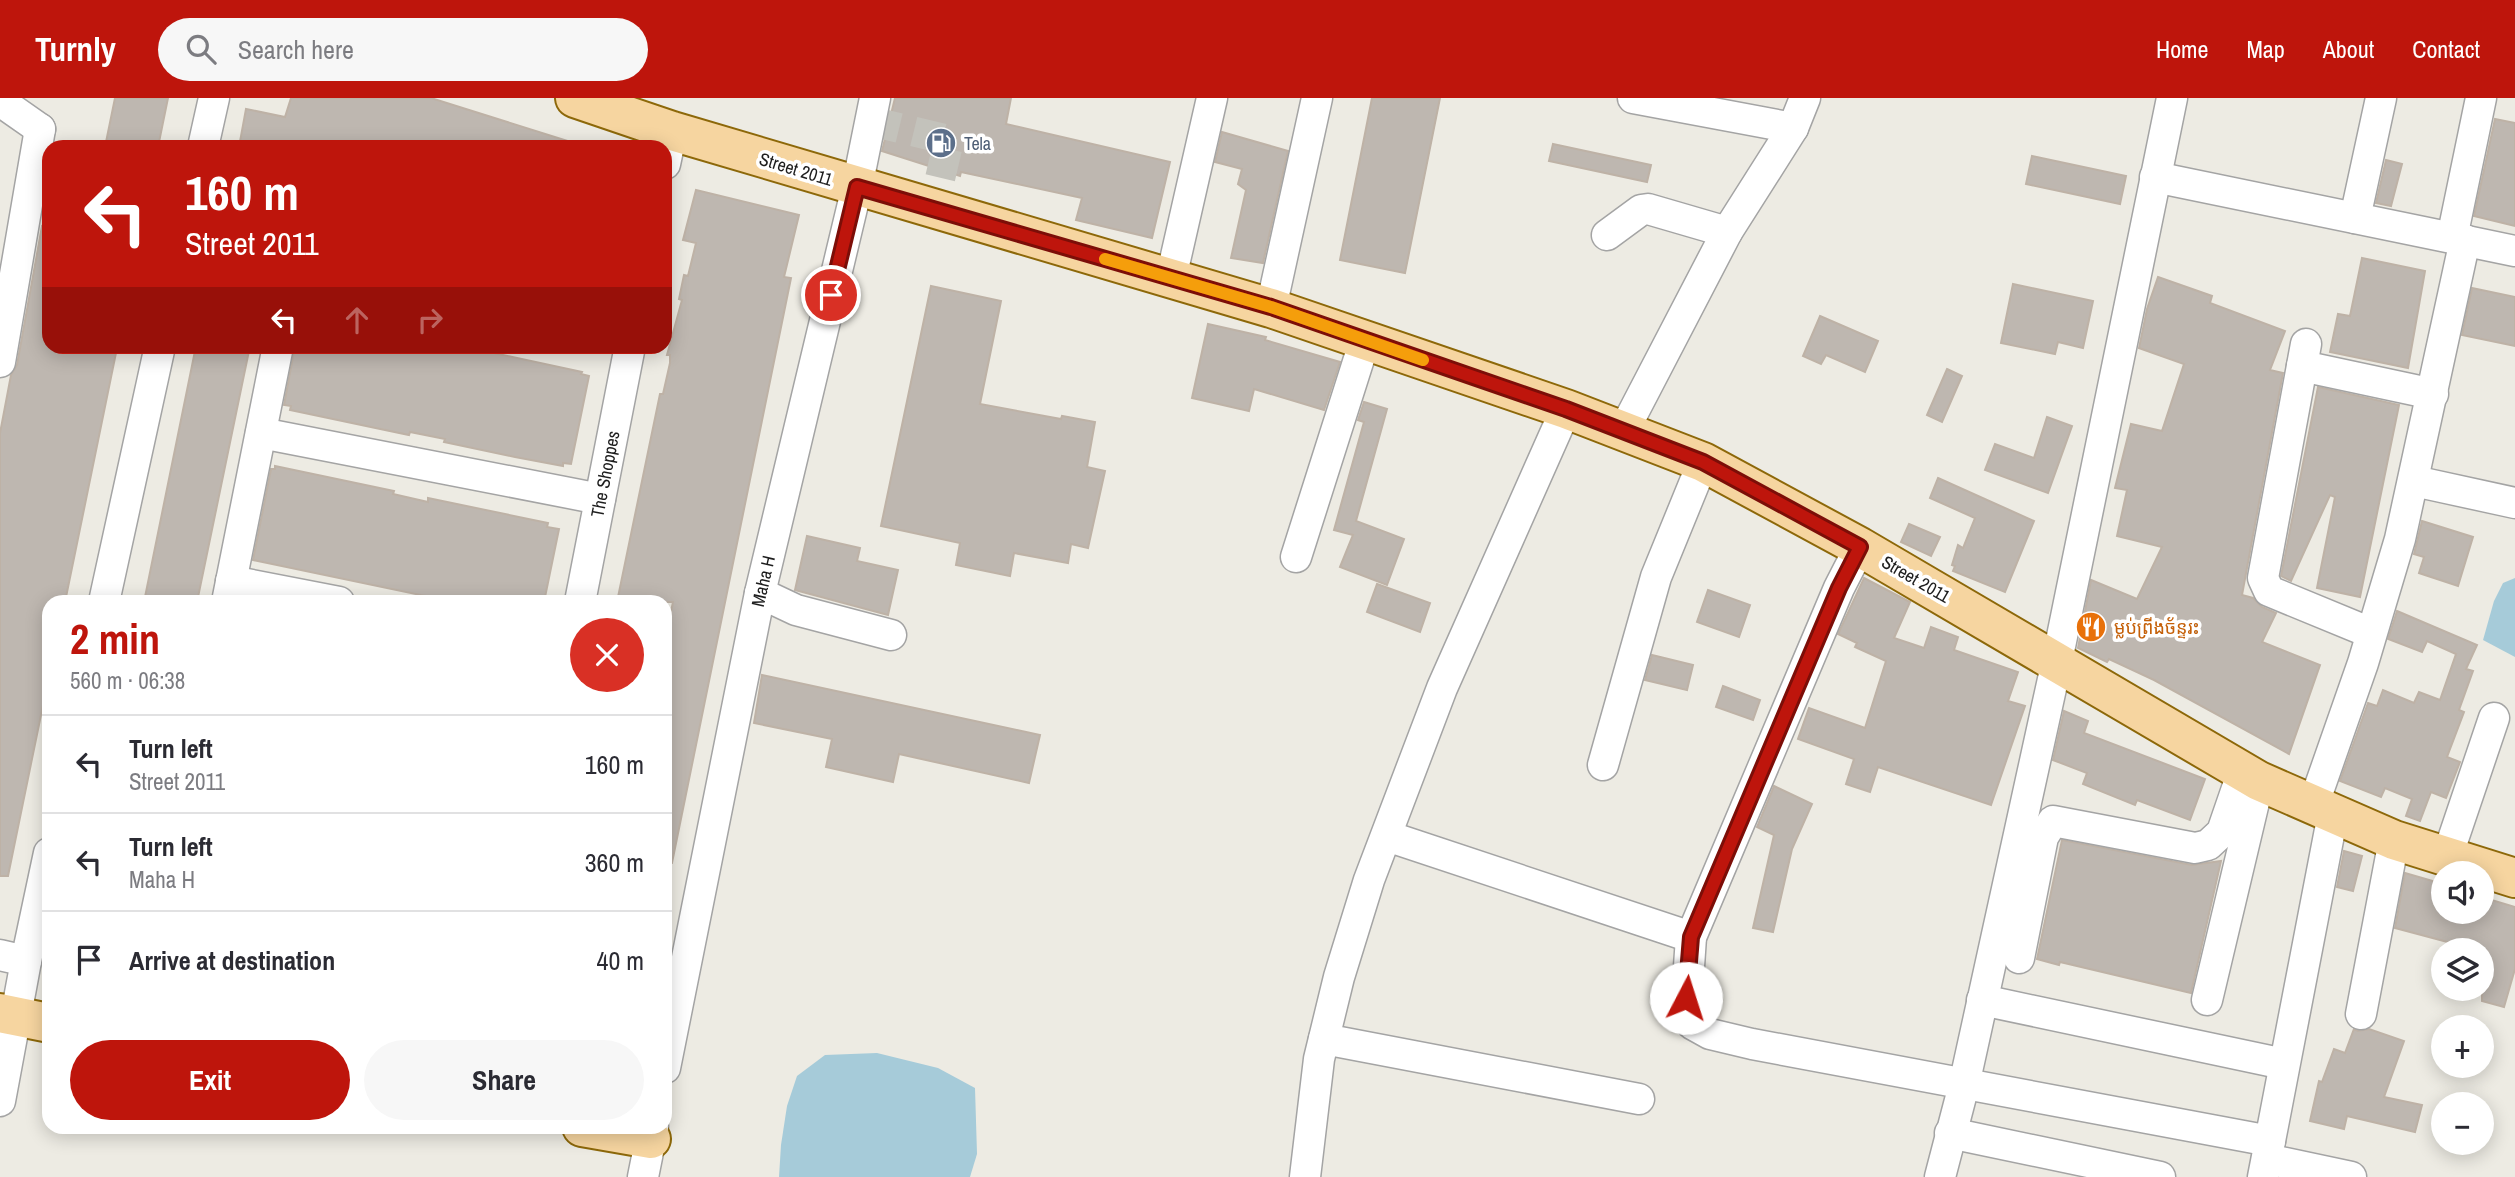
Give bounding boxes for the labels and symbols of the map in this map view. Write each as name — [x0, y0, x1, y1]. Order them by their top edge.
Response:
fuel station icon: Tela — [924, 126, 958, 160]
place label: Tela — [964, 131, 991, 156]
street label: Street 2011 — [756, 146, 836, 192]
pin — [801, 265, 861, 325]
street label: The Shoppes — [584, 429, 626, 519]
street label: Street 2011 — [1877, 549, 1956, 609]
street label: Maha H — [745, 553, 781, 609]
restaurant icon: ម្លប់ព្រីងច័ន្ទរះ — [2074, 610, 2108, 644]
place label: ម្លប់ព្រីងច័ន្ទរះ — [2114, 615, 2200, 640]
position arrow — [1649, 961, 1723, 1035]

